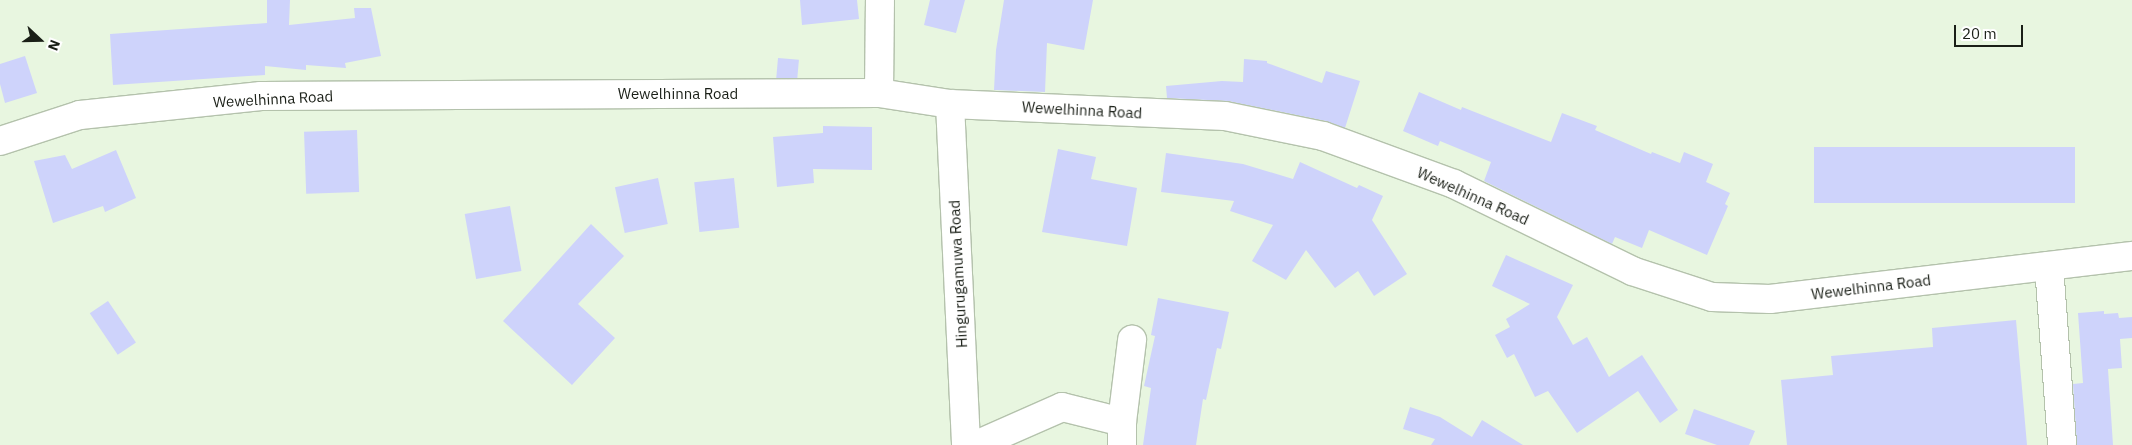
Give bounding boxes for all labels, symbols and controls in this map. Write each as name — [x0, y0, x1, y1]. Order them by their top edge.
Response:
north arrow — [15, 15, 65, 65]
scale bar — [1957, 15, 2026, 47]
text: 20 m — [1962, 24, 1997, 43]
text: N — [44, 37, 64, 53]
street label: Wewelhinna Road — [618, 85, 738, 103]
street label: Wewelhinna Road — [212, 87, 334, 111]
street label: Wewelhinna Road — [1021, 98, 1143, 122]
street label: Wewelhinna Road — [1414, 163, 1532, 229]
street label: Hingurugamuwa Road — [945, 200, 971, 348]
street label: Wewelhinna Road — [1810, 271, 1932, 303]

